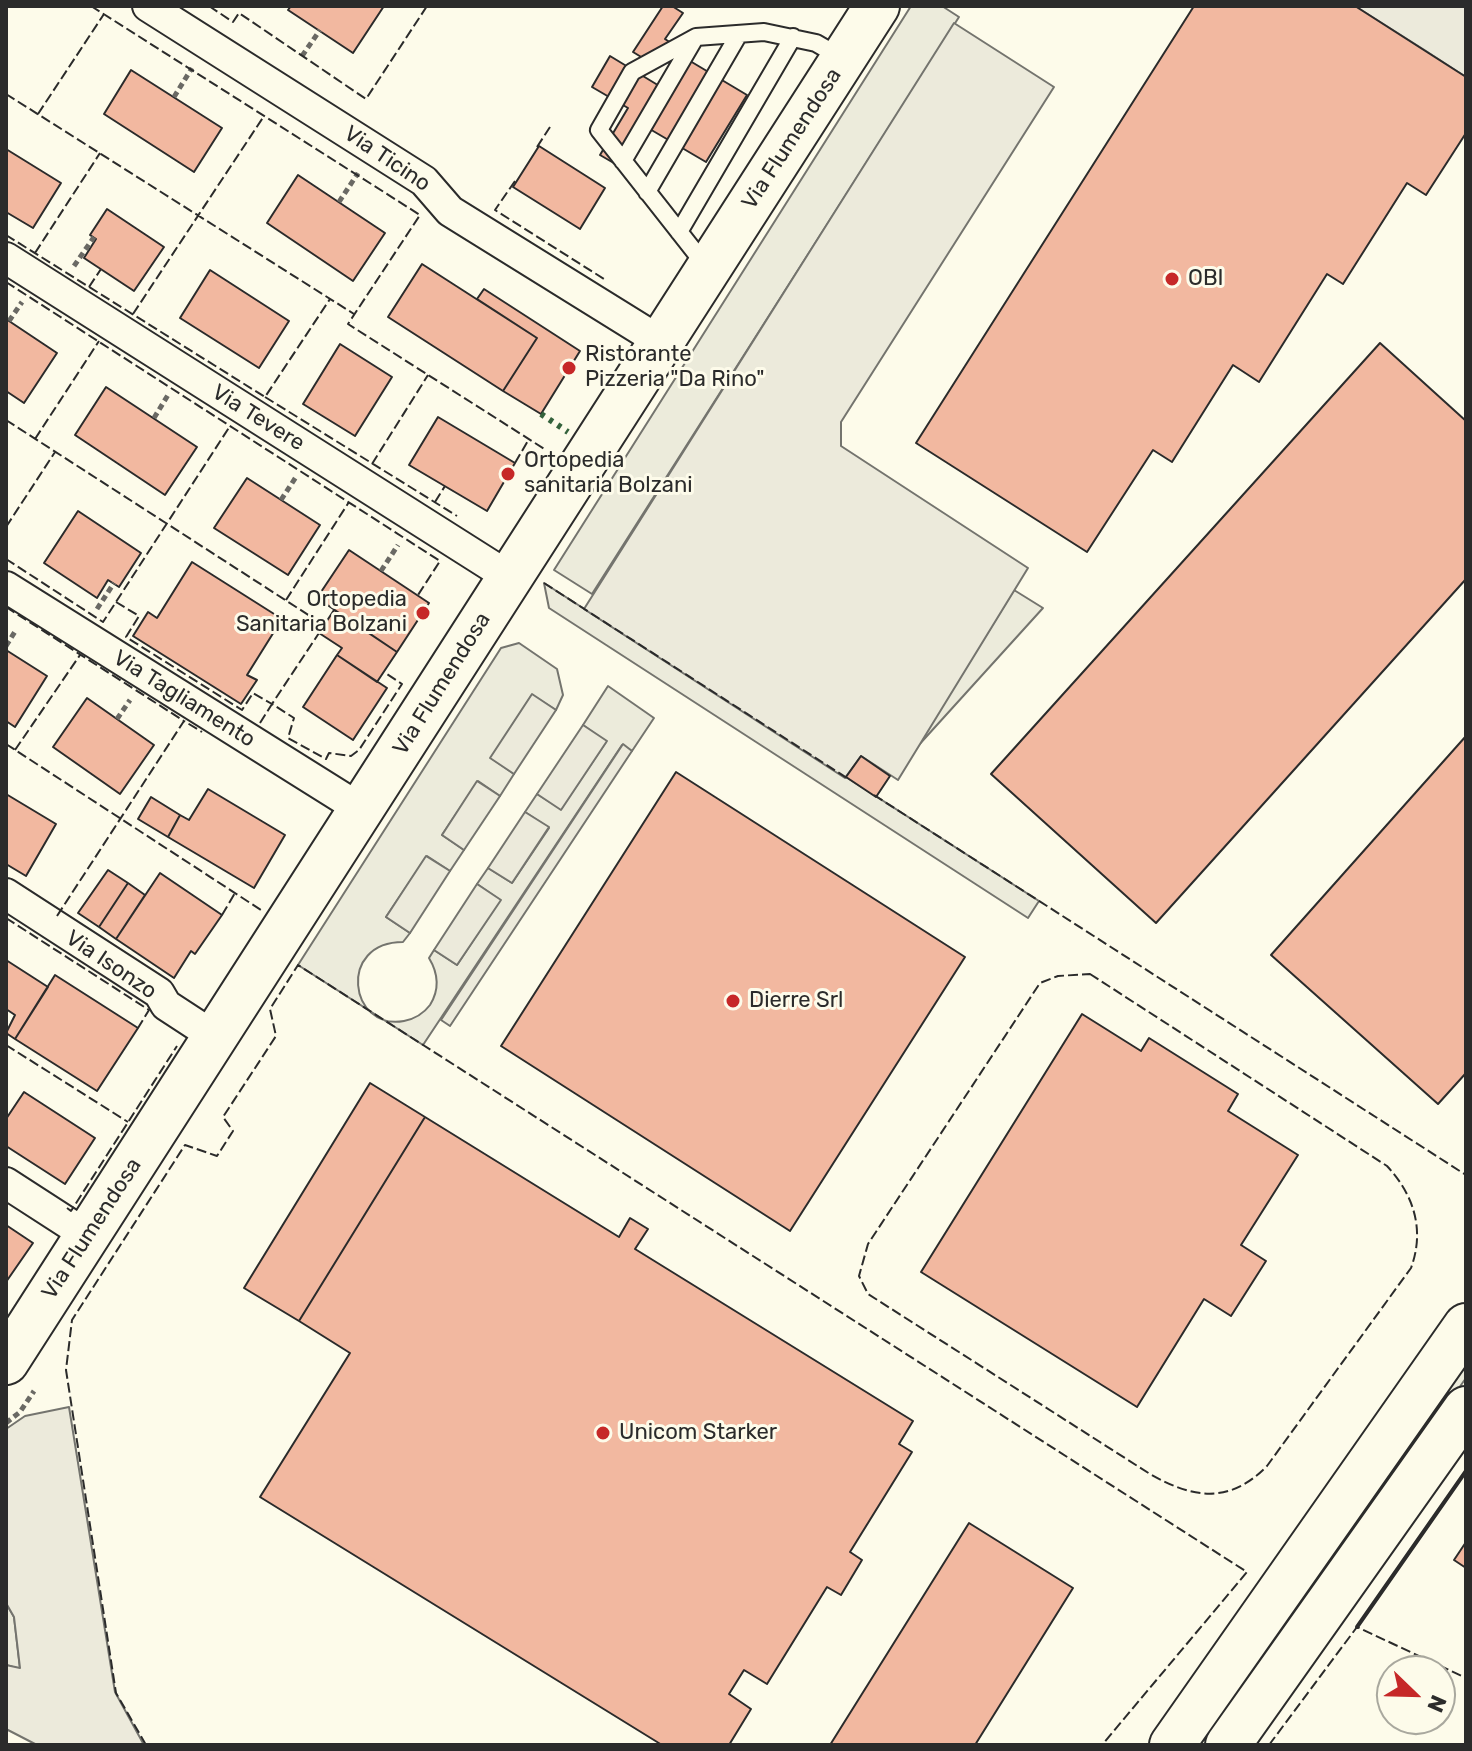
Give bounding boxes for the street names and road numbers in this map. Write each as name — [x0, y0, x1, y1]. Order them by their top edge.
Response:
street label: Via Flumendosa — [737, 63, 847, 215]
street label: Via Ticino — [339, 120, 435, 198]
street label: Via Tevere — [207, 379, 309, 457]
street label: Via Flumendosa — [388, 608, 496, 760]
street label: Via Tagliamento — [108, 645, 260, 753]
street label: Via Isonzo — [60, 925, 162, 1005]
street label: Via Flumendosa — [37, 1153, 147, 1305]

